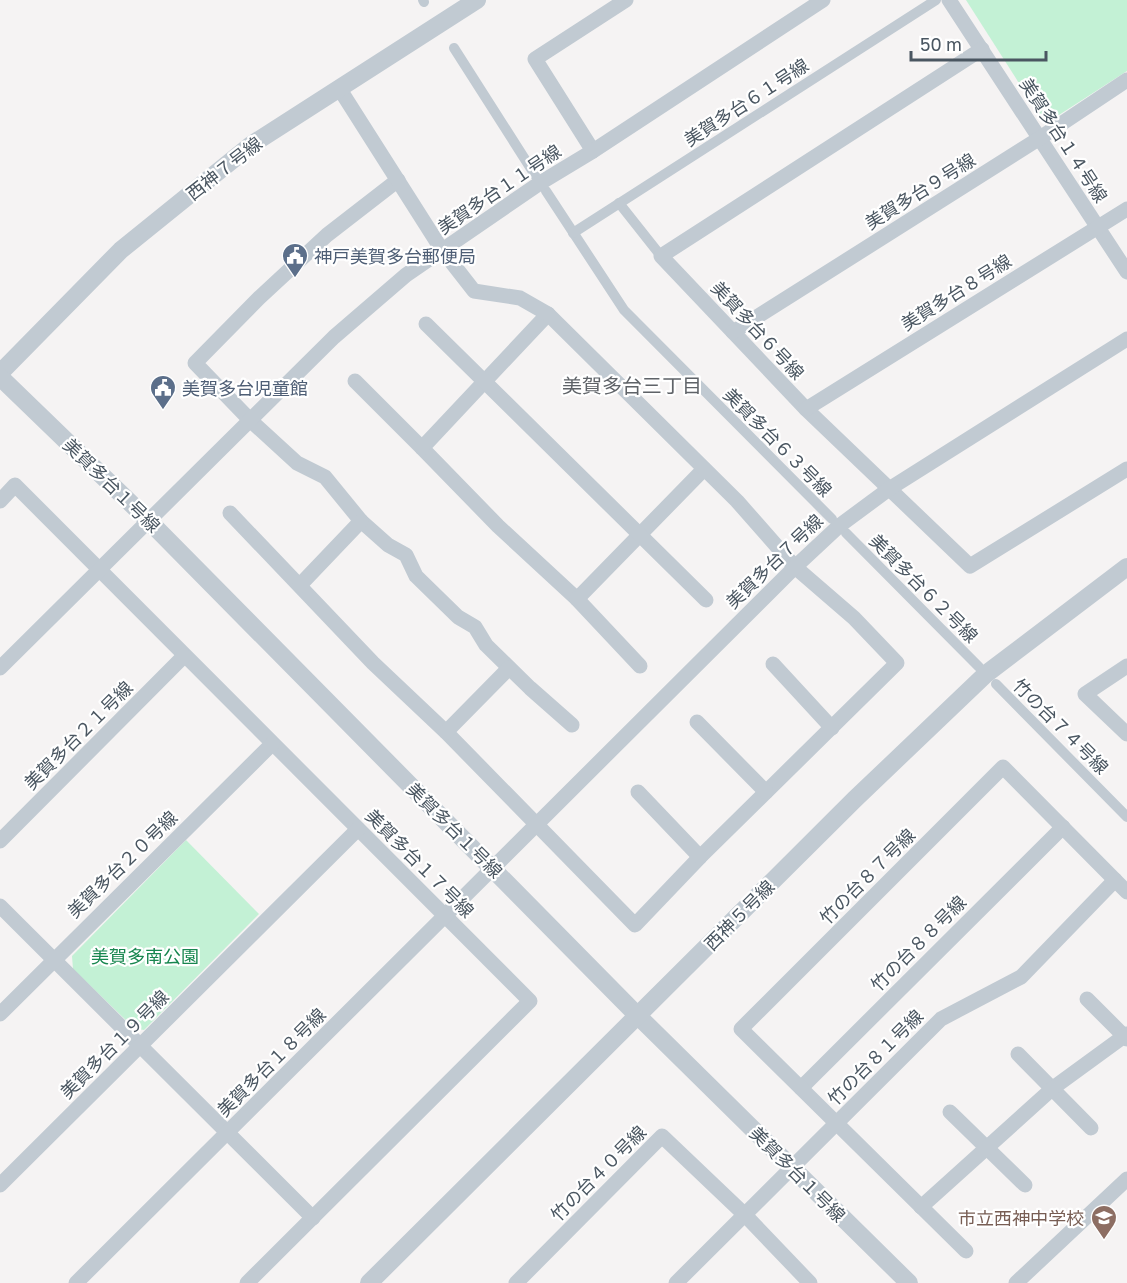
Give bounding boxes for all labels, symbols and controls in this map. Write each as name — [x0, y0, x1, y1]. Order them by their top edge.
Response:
scale bar — [911, 24, 1046, 62]
text: 50 m — [920, 33, 962, 55]
street label: 美賀多台６１号線 — [680, 54, 812, 150]
street label: 美賀多台１４号線 — [1016, 74, 1112, 206]
street label: 西神７号線 — [182, 132, 266, 204]
street label: 美賀多台１１号線 — [433, 140, 565, 238]
street label: 美賀多台９号線 — [861, 148, 979, 234]
public building icon: 神戸美賀多台郵便局 — [280, 241, 310, 279]
place label: 神戸美賀多台郵便局 — [314, 245, 476, 267]
street label: 美賀多台８号線 — [897, 249, 1015, 335]
street label: 美賀多台６号線 — [707, 276, 809, 384]
public building icon: 美賀多台児童館 — [148, 373, 178, 411]
district label: 美賀多台三丁目 — [562, 373, 702, 397]
place label: 美賀多台児童館 — [182, 377, 308, 399]
street label: 美賀多台６３号線 — [719, 383, 837, 501]
street label: 美賀多台１号線 — [59, 433, 165, 537]
street label: 美賀多台７号線 — [721, 509, 827, 613]
street label: 美賀多台６２号線 — [865, 529, 983, 647]
street label: 竹の台７４号線 — [1009, 674, 1113, 778]
street label: 美賀多台２１号線 — [19, 676, 137, 794]
street label: 美賀多台１号線 — [403, 778, 507, 882]
street label: 美賀多台１７号線 — [361, 804, 479, 922]
street label: 美賀多台２０号線 — [63, 806, 181, 922]
street label: 竹の台８７号線 — [815, 824, 919, 928]
street label: 西神５号線 — [699, 875, 779, 955]
street label: 竹の台８８号線 — [866, 891, 970, 995]
park label: 美賀多南公園 — [91, 945, 199, 967]
street label: 美賀多台１９号線 — [55, 985, 173, 1103]
street label: 美賀多台１８号線 — [212, 1003, 330, 1121]
street label: 竹の台８１号線 — [823, 1005, 927, 1109]
street label: 竹の台４０号線 — [546, 1121, 650, 1225]
street label: 美賀多台１号線 — [746, 1122, 850, 1226]
school or university icon: 市立西神中学校 — [1089, 1203, 1119, 1241]
place label: 市立西神中学校 — [958, 1207, 1084, 1229]

